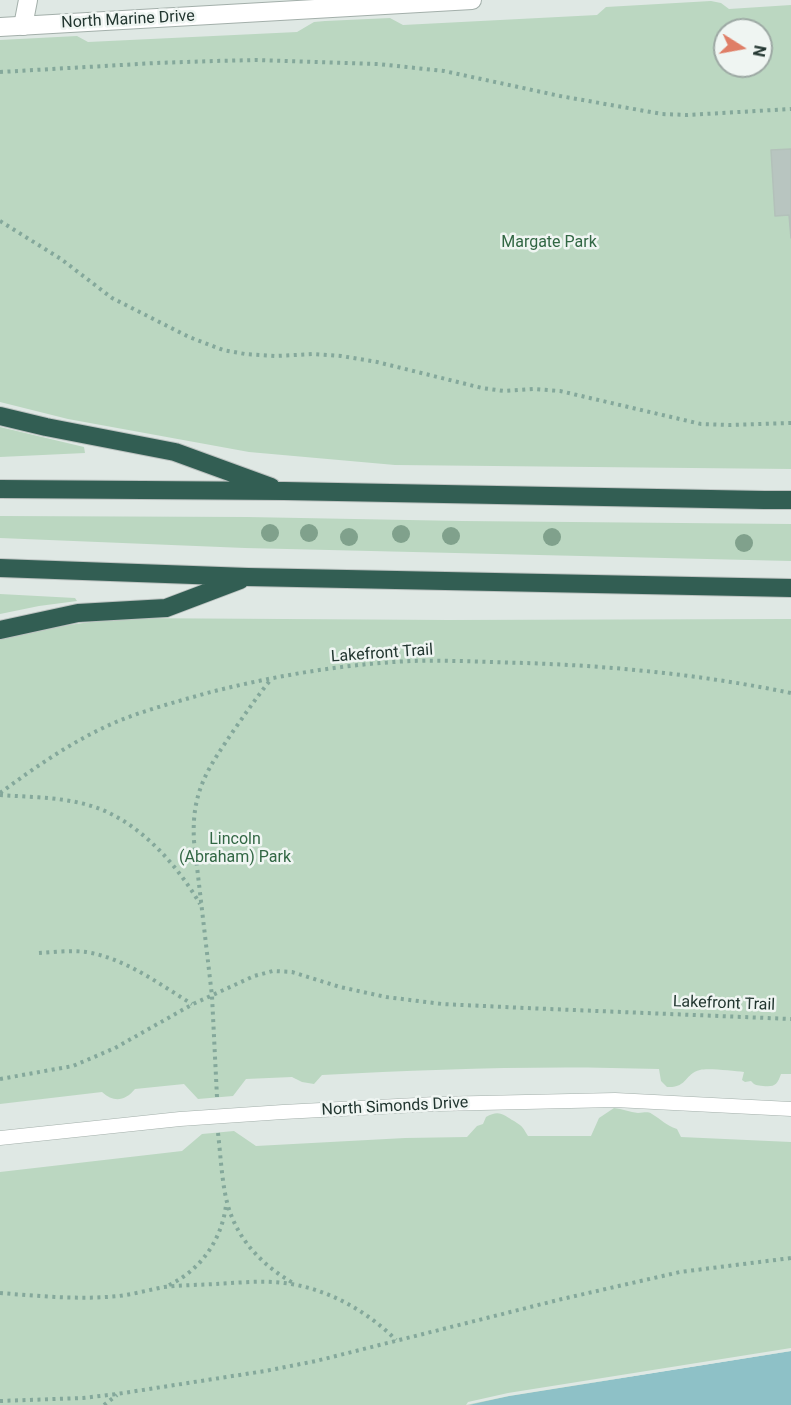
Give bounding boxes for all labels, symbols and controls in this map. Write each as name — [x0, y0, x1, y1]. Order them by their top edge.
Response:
street label: North Marine Drive — [61, 7, 195, 33]
north arrow — [713, 18, 773, 78]
text: N — [749, 44, 770, 58]
park label: Margate Park — [501, 233, 597, 253]
street label: Lakefront Trail — [330, 641, 434, 667]
park label: Lincoln (Abraham) Park — [179, 830, 291, 868]
street label: Lakefront Trail — [673, 993, 775, 1015]
street label: North Simonds Drive — [321, 1094, 469, 1120]

